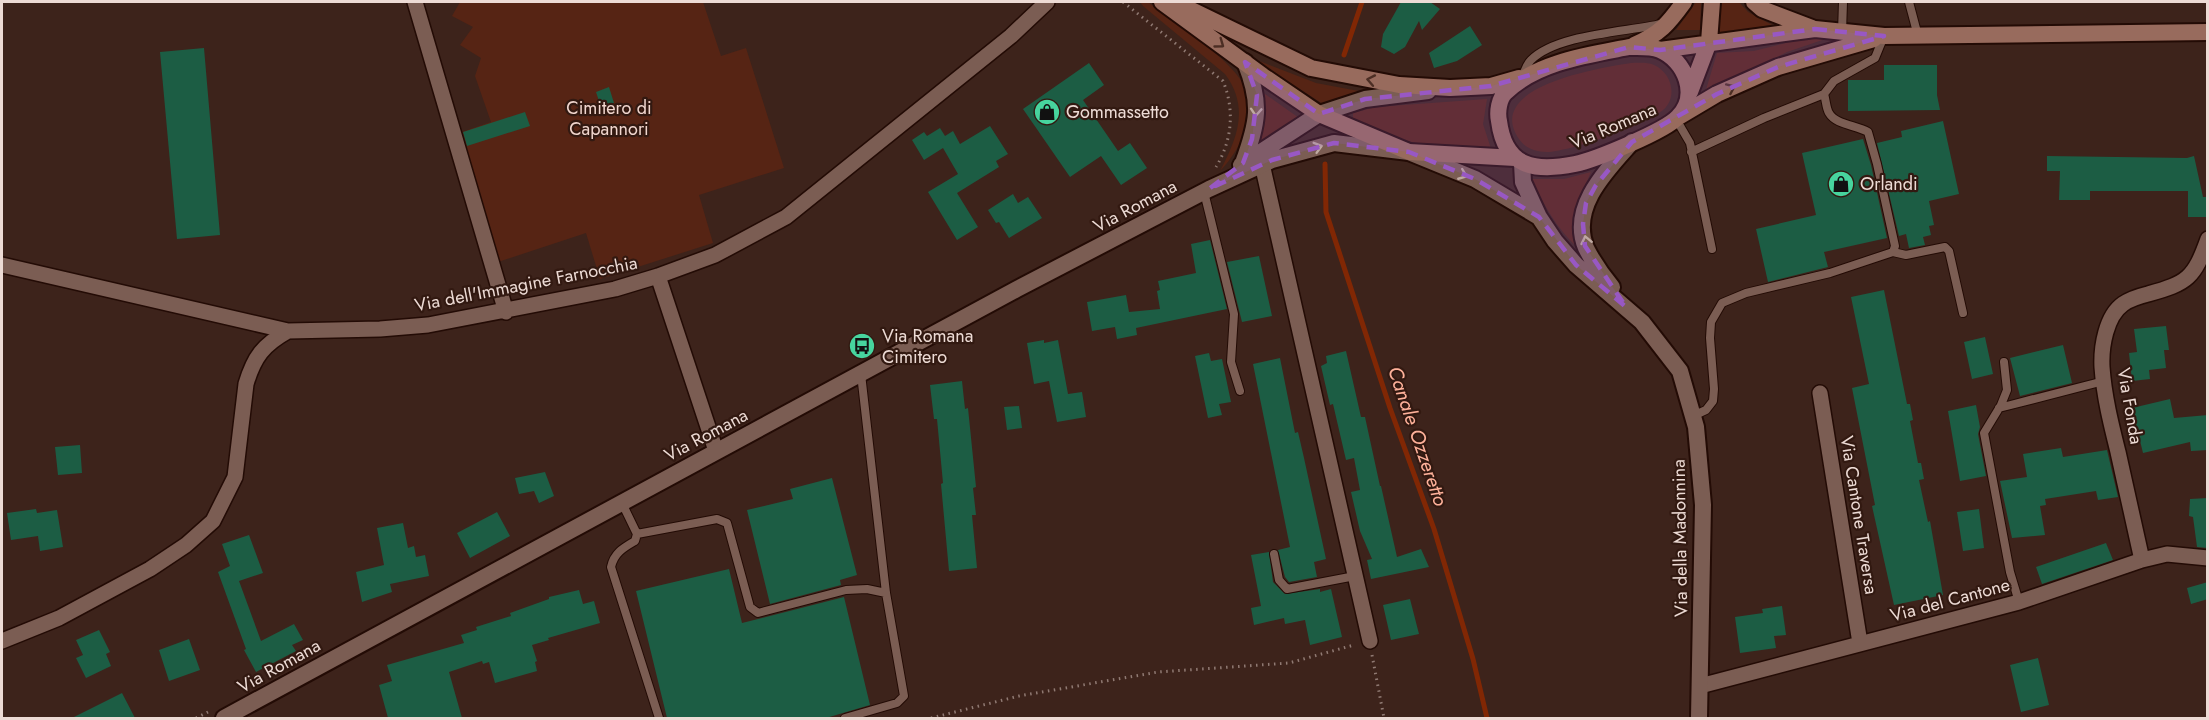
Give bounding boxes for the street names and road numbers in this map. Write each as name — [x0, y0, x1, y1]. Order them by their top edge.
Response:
street label: Via Romana — [1566, 96, 1660, 156]
street label: Via Romana — [1089, 173, 1181, 239]
street label: Via dell'Immagine Farnocchia — [412, 250, 640, 318]
street label: Via Fonda — [2110, 366, 2150, 446]
street label: Via Romana — [660, 402, 752, 468]
street label: Via Cantone Traversa — [1834, 434, 1884, 596]
street label: Via della Madonnina — [1666, 459, 1694, 617]
street label: Via del Cantone — [1887, 572, 2013, 628]
street label: Via Romana — [233, 632, 325, 700]

